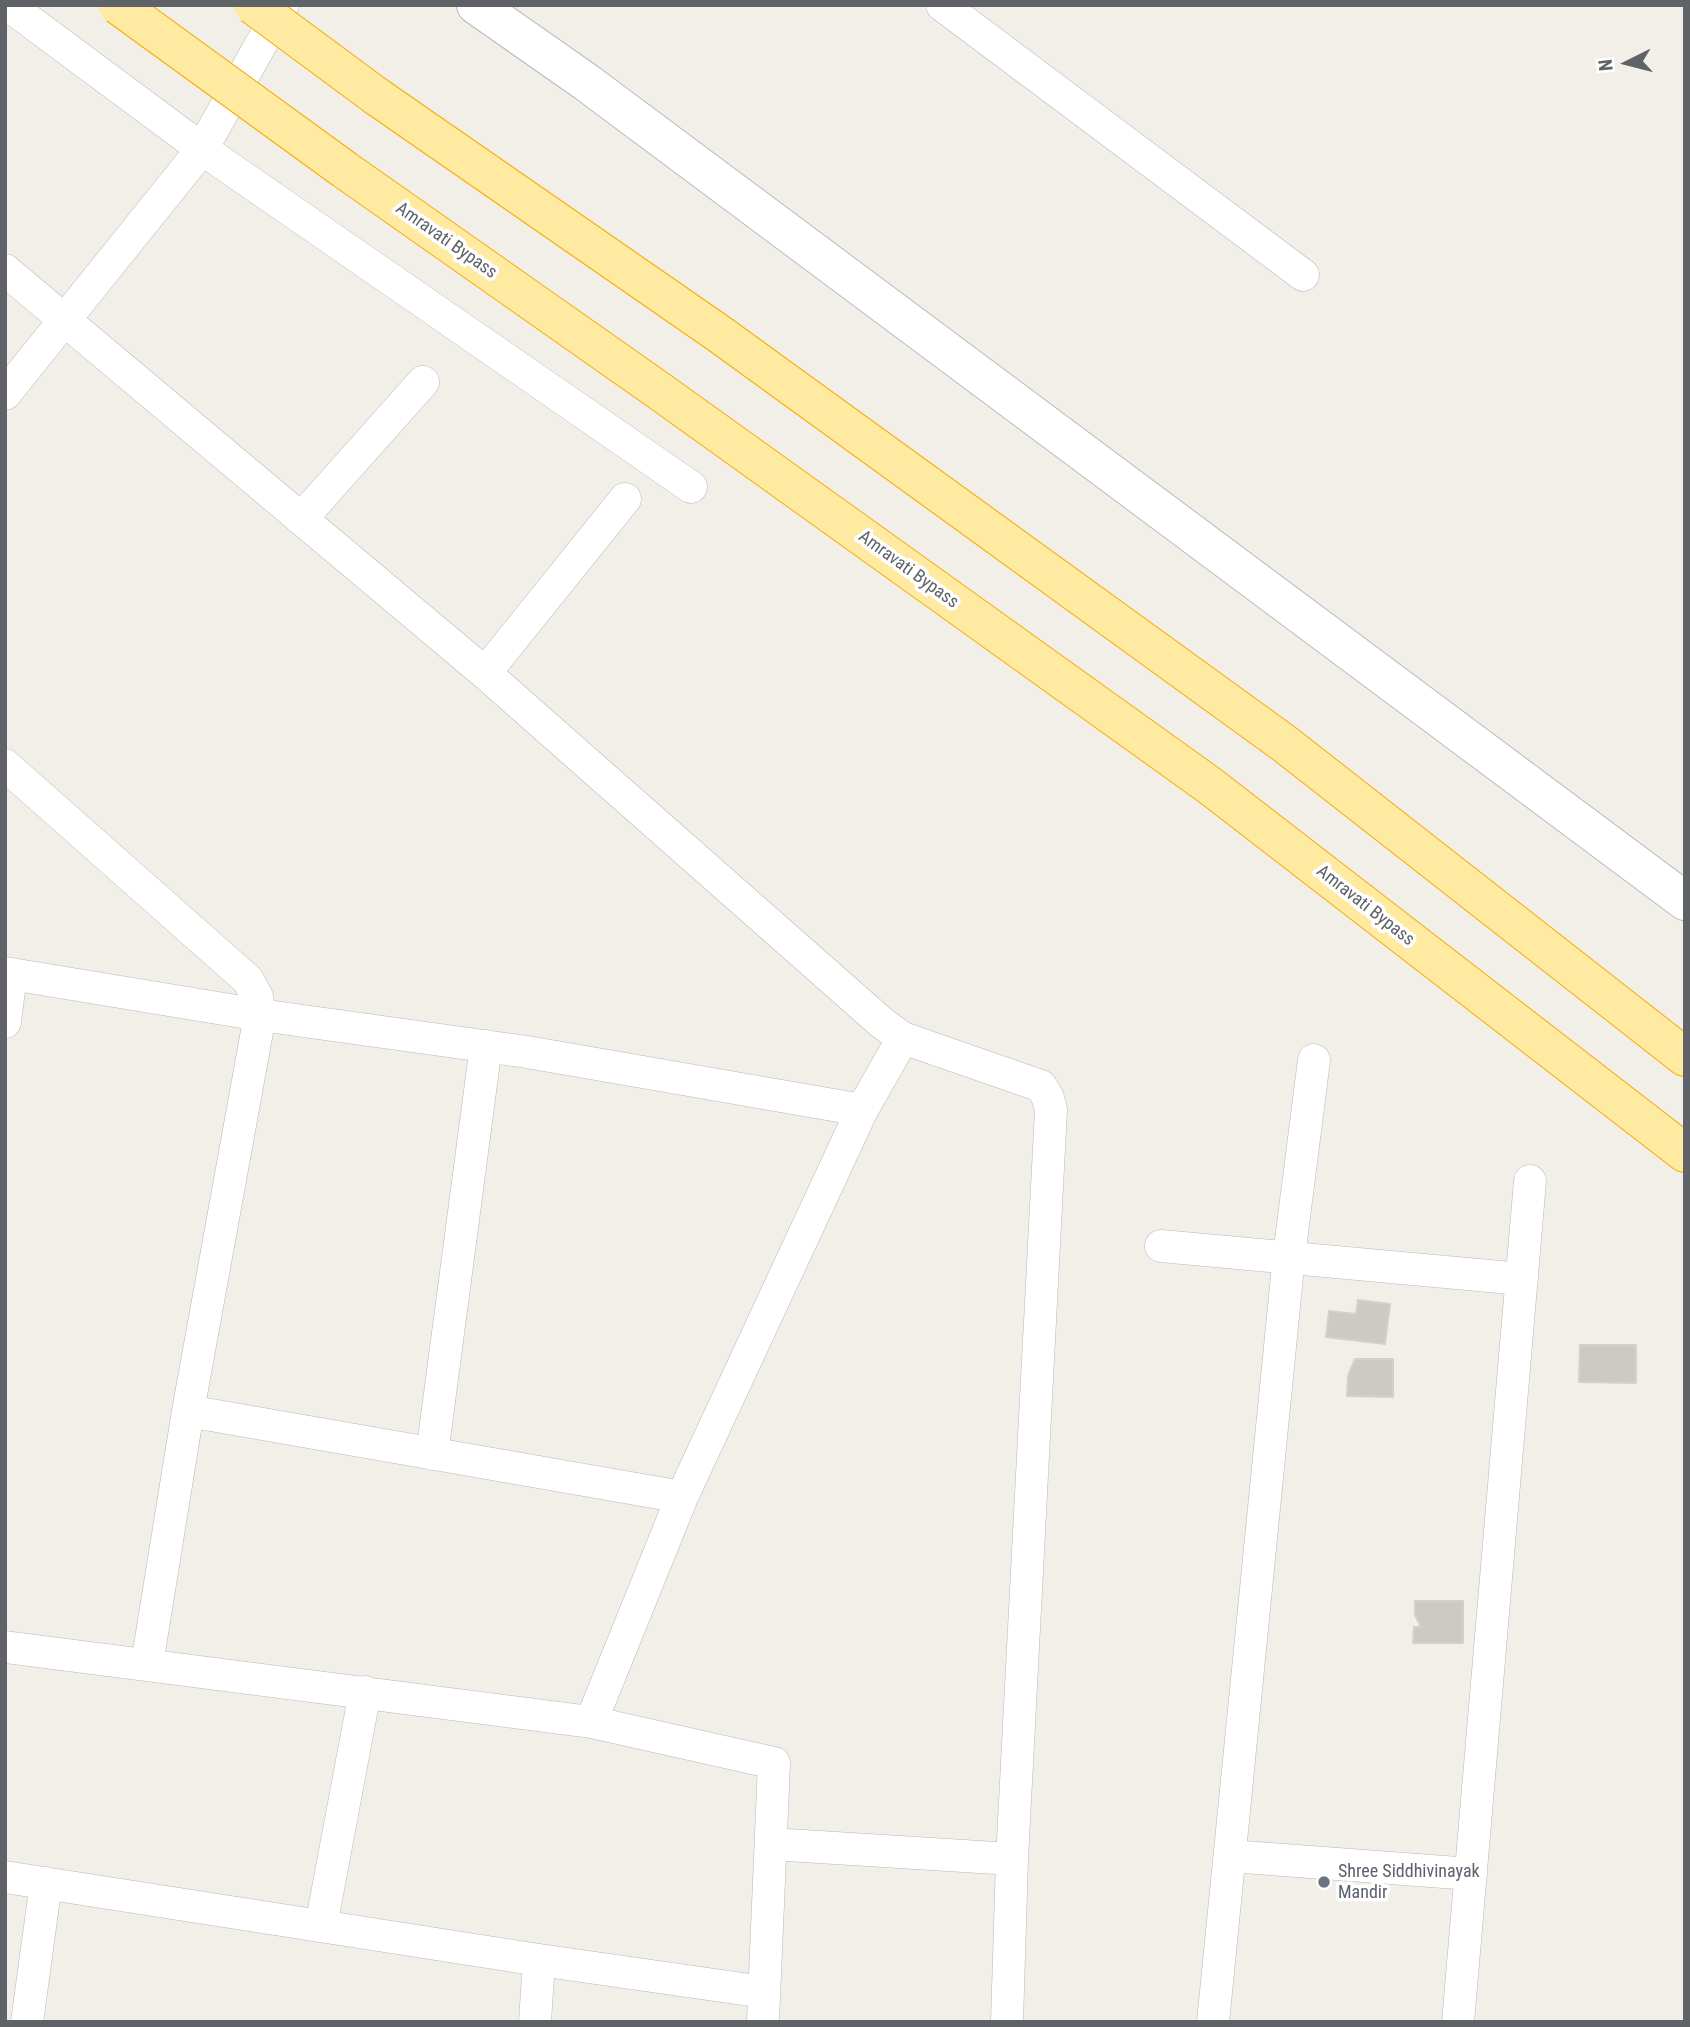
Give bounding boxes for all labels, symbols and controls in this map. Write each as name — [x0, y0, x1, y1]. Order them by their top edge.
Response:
north arrow — [1592, 28, 1662, 98]
text: N — [1594, 58, 1618, 72]
street label: Amravati Bypass — [391, 198, 501, 284]
street label: Amravati Bypass — [854, 526, 962, 614]
street label: Amravati Bypass — [1312, 861, 1418, 951]
place label: Shree Siddhivinayak Mandir — [1338, 1861, 1480, 1904]
marker: Shree Siddhivinayak Mandir — [1316, 1874, 1332, 1890]

